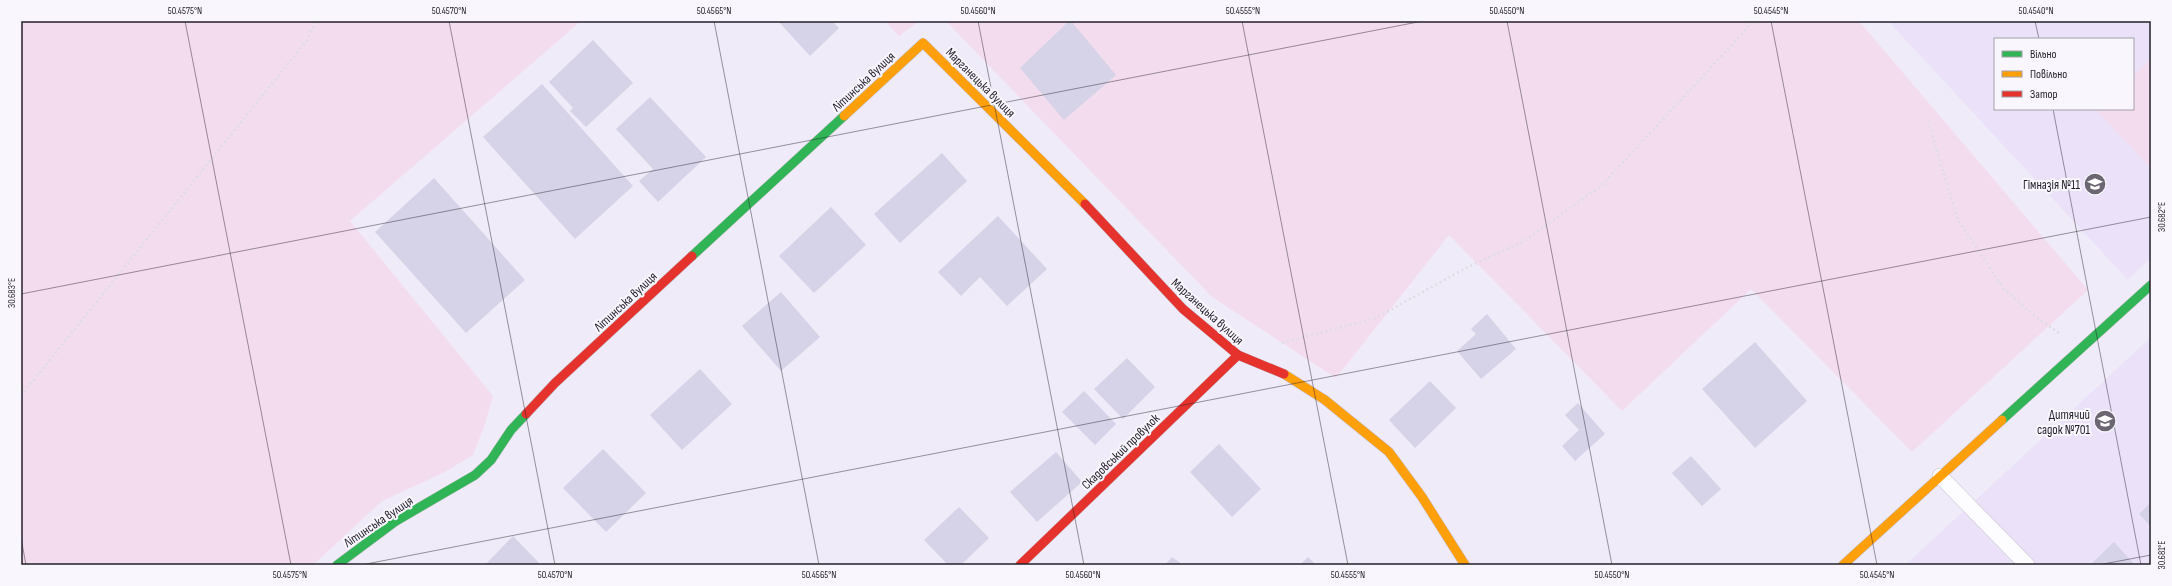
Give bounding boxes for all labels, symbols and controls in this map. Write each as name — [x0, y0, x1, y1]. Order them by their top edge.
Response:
text: 50.4575°N — [168, 5, 202, 17]
text: 50.4570°N — [432, 5, 466, 17]
text: 50.4565°N — [697, 5, 731, 17]
text: 50.4560°N — [960, 5, 996, 17]
text: 50.4555°N — [1226, 5, 1260, 17]
text: 50.4550°N — [1490, 5, 1524, 17]
text: 50.4545°N — [1754, 5, 1788, 17]
text: 50.4540°N — [2019, 5, 2054, 17]
legend — [1994, 38, 2134, 110]
street label: Марганецька вулиця — [942, 45, 1018, 121]
text: Вільно — [2030, 47, 2056, 62]
street label: Літинська вулиця — [828, 49, 898, 116]
text: Повільно — [2030, 67, 2067, 82]
text: Затор — [2030, 87, 2058, 102]
school or university icon: Гімназія №11 — [2082, 171, 2108, 197]
place label: Гімназія №11 — [2023, 177, 2080, 193]
text: 30.682°E — [2156, 202, 2168, 232]
street label: Літинська вулиця — [590, 269, 660, 336]
street label: Марганецька вулиця — [1168, 275, 1247, 348]
text: 30.683°E — [6, 278, 18, 308]
place label: Дитячий садок №701 — [2037, 407, 2090, 438]
school or university icon: Дитячий садок №701 — [2092, 408, 2118, 434]
street label: Скадовський провулок — [1078, 410, 1163, 493]
street label: Літинська вулиця — [340, 493, 416, 551]
text: 30.681°E — [2156, 541, 2168, 569]
text: 50.4575°N — [273, 569, 307, 581]
text: 50.4570°N — [538, 569, 572, 581]
text: 50.4565°N — [802, 569, 836, 581]
text: 50.4560°N — [1065, 569, 1101, 581]
text: 50.4555°N — [1331, 569, 1365, 581]
text: 50.4550°N — [1595, 569, 1629, 581]
text: 50.4545°N — [1860, 569, 1894, 581]

